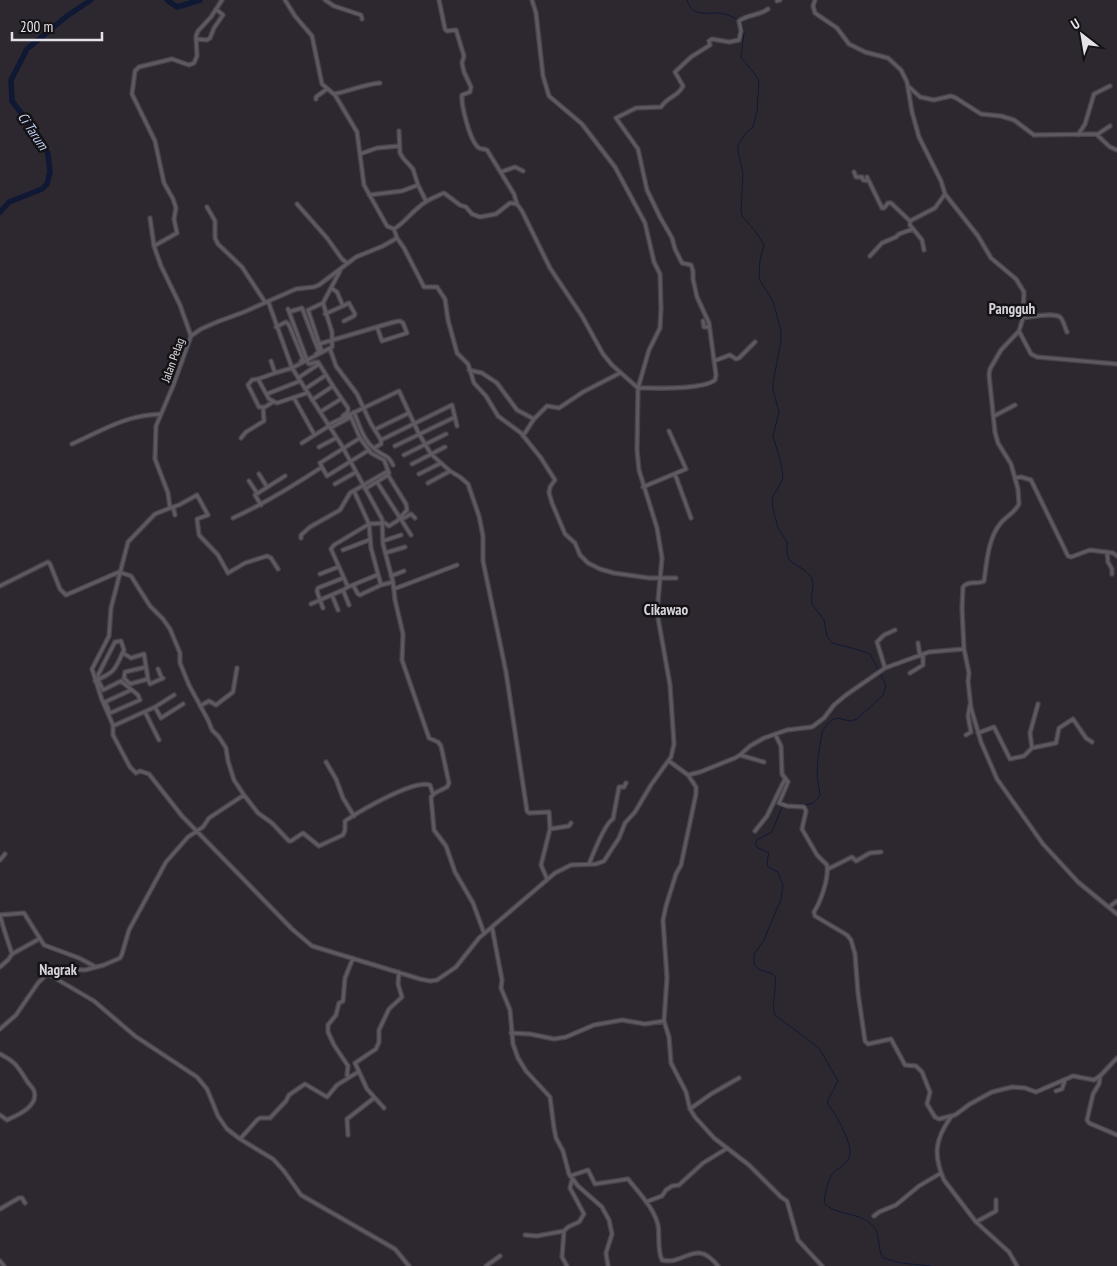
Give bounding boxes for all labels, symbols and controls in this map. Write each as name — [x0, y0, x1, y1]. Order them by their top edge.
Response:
scale bar — [12, 10, 102, 42]
north arrow — [1057, 10, 1107, 60]
text: U — [1068, 14, 1083, 33]
text: 200 m — [20, 17, 53, 36]
water label: Ci Tarum — [14, 109, 53, 154]
district label: Pangguh — [989, 299, 1035, 318]
street label: Jalan Pelag — [157, 336, 187, 385]
district label: Cikawao — [644, 600, 689, 619]
district label: Nagrak — [39, 960, 78, 979]

